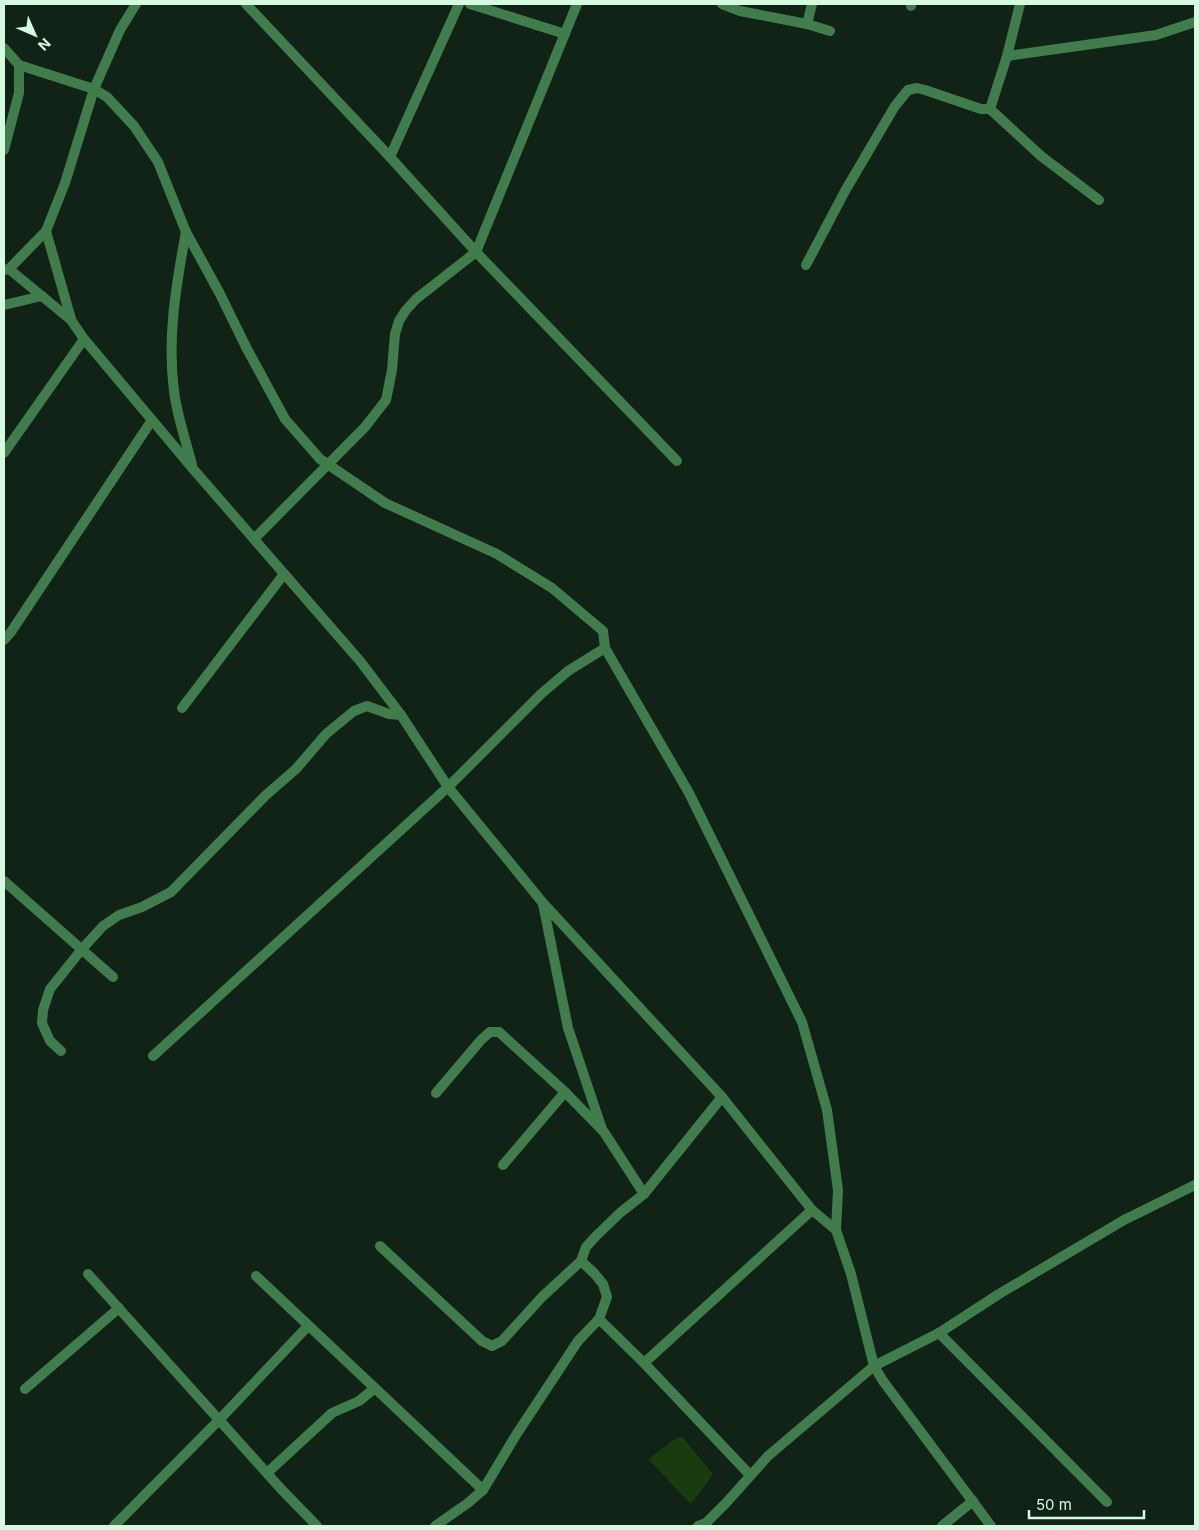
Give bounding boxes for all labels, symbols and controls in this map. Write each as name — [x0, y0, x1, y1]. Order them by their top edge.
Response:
north arrow — [10, 10, 60, 60]
text: N — [35, 35, 54, 54]
scale bar — [1029, 1488, 1144, 1520]
text: 50 m — [1036, 1495, 1072, 1514]

